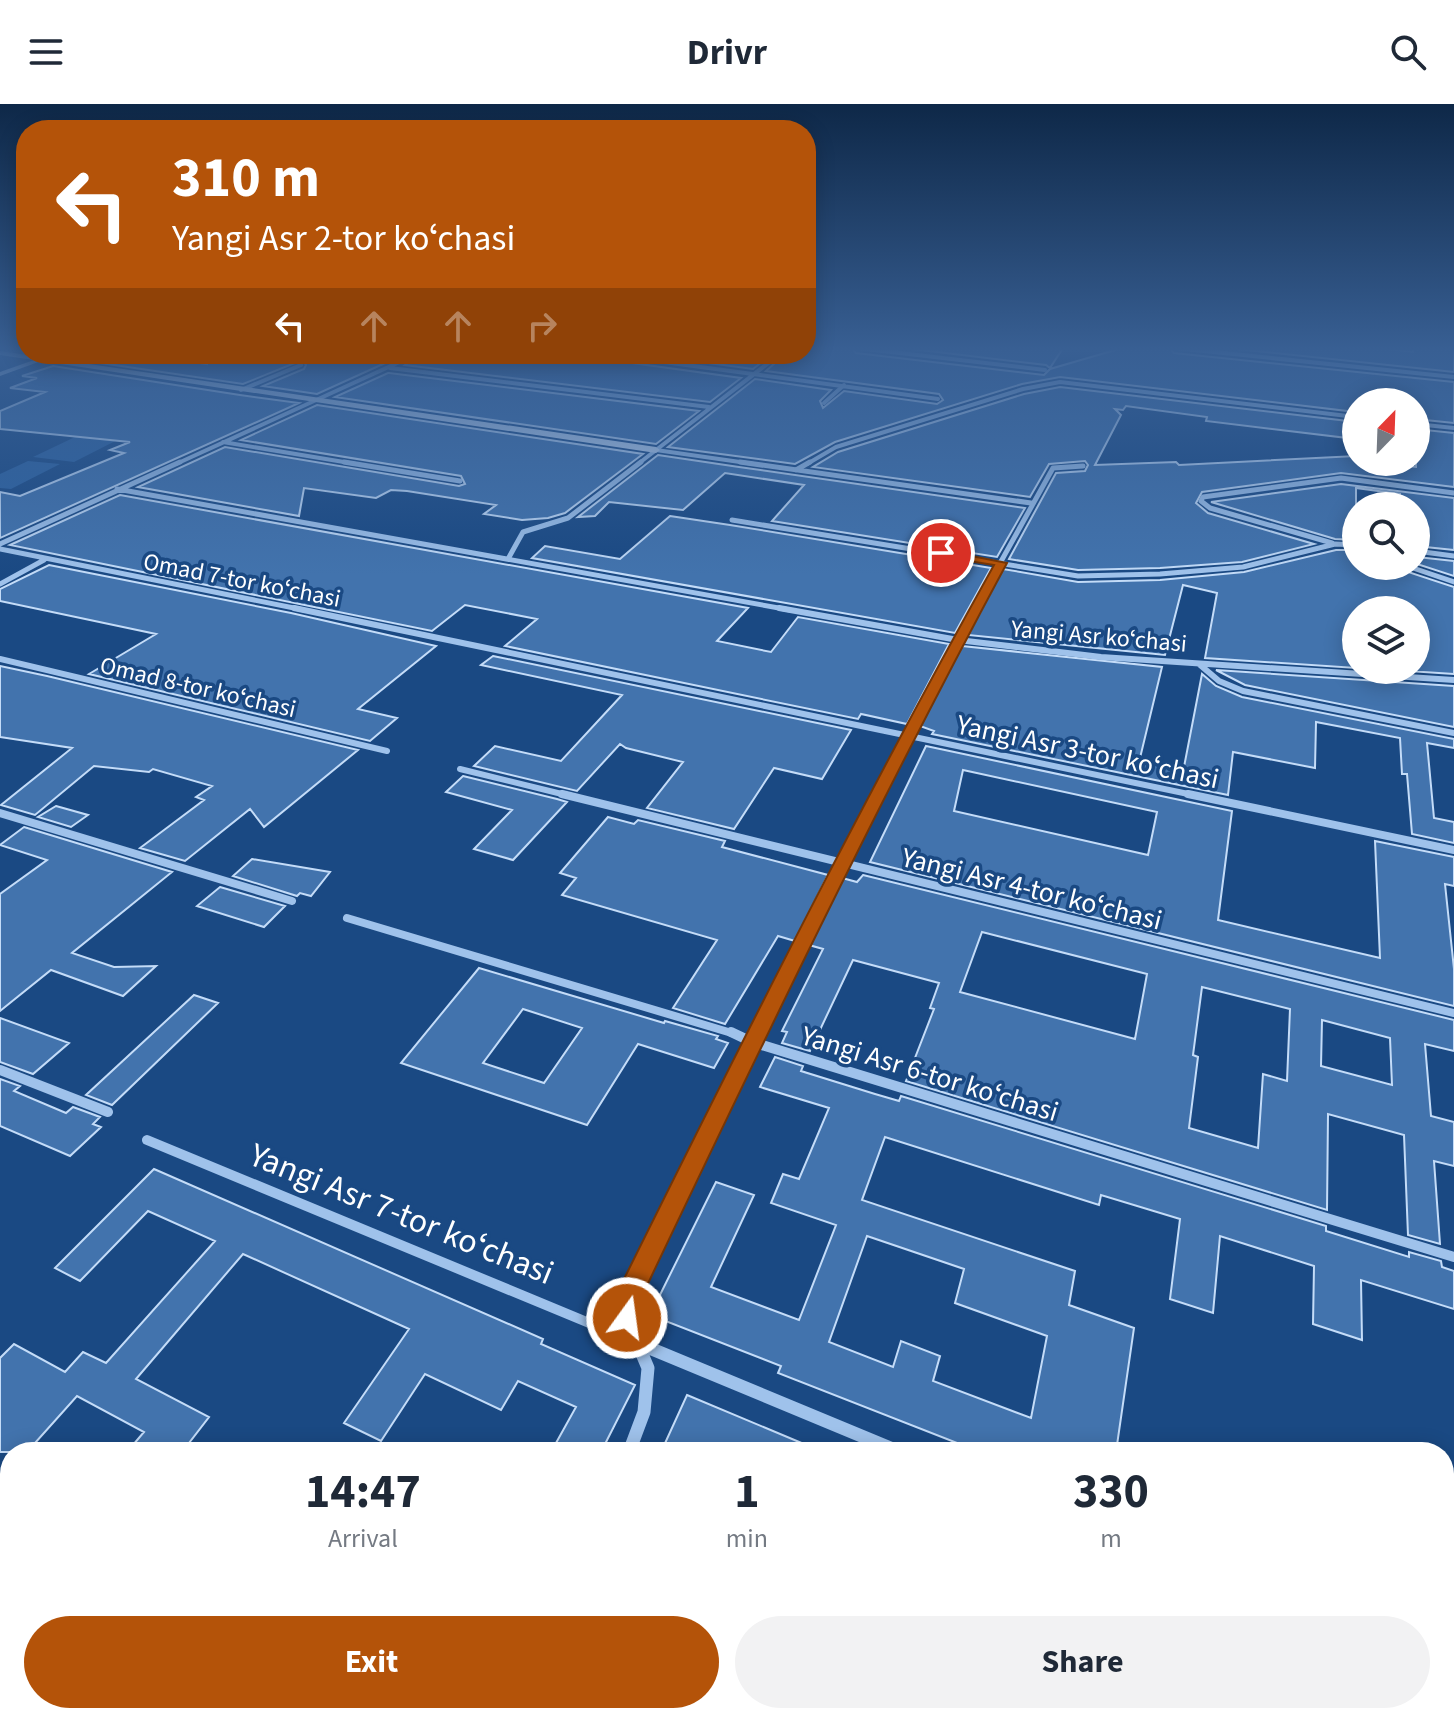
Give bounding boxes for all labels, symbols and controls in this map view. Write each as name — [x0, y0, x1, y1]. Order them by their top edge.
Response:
text: Drivr — [687, 27, 767, 78]
icon: menu — [24, 30, 68, 74]
icon: search — [1386, 30, 1430, 74]
text: 310 m — [172, 139, 320, 218]
icon: left — [40, 152, 144, 256]
text: Yangi Asr 2-tor koʻchasi — [172, 213, 515, 264]
icon: left — [268, 304, 312, 348]
icon: ahead — [352, 304, 396, 348]
icon: ahead — [436, 304, 480, 348]
icon: right — [520, 304, 564, 348]
north arrow — [1342, 388, 1430, 476]
map controls — [1342, 388, 1430, 684]
button: search — [1342, 492, 1430, 580]
pin — [907, 519, 975, 587]
icon: arrive — [919, 531, 963, 575]
street label: Omad 7-tor koʻchasi — [140, 544, 344, 617]
button: layers — [1342, 596, 1430, 684]
street label: Yangi Asr koʻchasi — [1009, 611, 1188, 662]
street label: Omad 8-tor koʻchasi — [96, 648, 299, 727]
street label: Yangi Asr 3-tor koʻchasi — [952, 704, 1223, 799]
street label: Yangi Asr 4-tor koʻchasi — [896, 837, 1166, 941]
street label: Yangi Asr 6-tor koʻchasi — [795, 1016, 1063, 1132]
street label: Yangi Asr 7-tor koʻchasi — [241, 1131, 561, 1298]
position arrow — [585, 1276, 669, 1360]
text: 14:47 — [305, 1458, 421, 1526]
text: 1 — [734, 1458, 760, 1526]
text: 330 — [1073, 1458, 1149, 1526]
text: Arrival — [328, 1520, 398, 1557]
text: min — [726, 1520, 768, 1557]
text: m — [1100, 1520, 1122, 1557]
button: Exit — [24, 1616, 719, 1708]
button: Share — [735, 1616, 1430, 1708]

